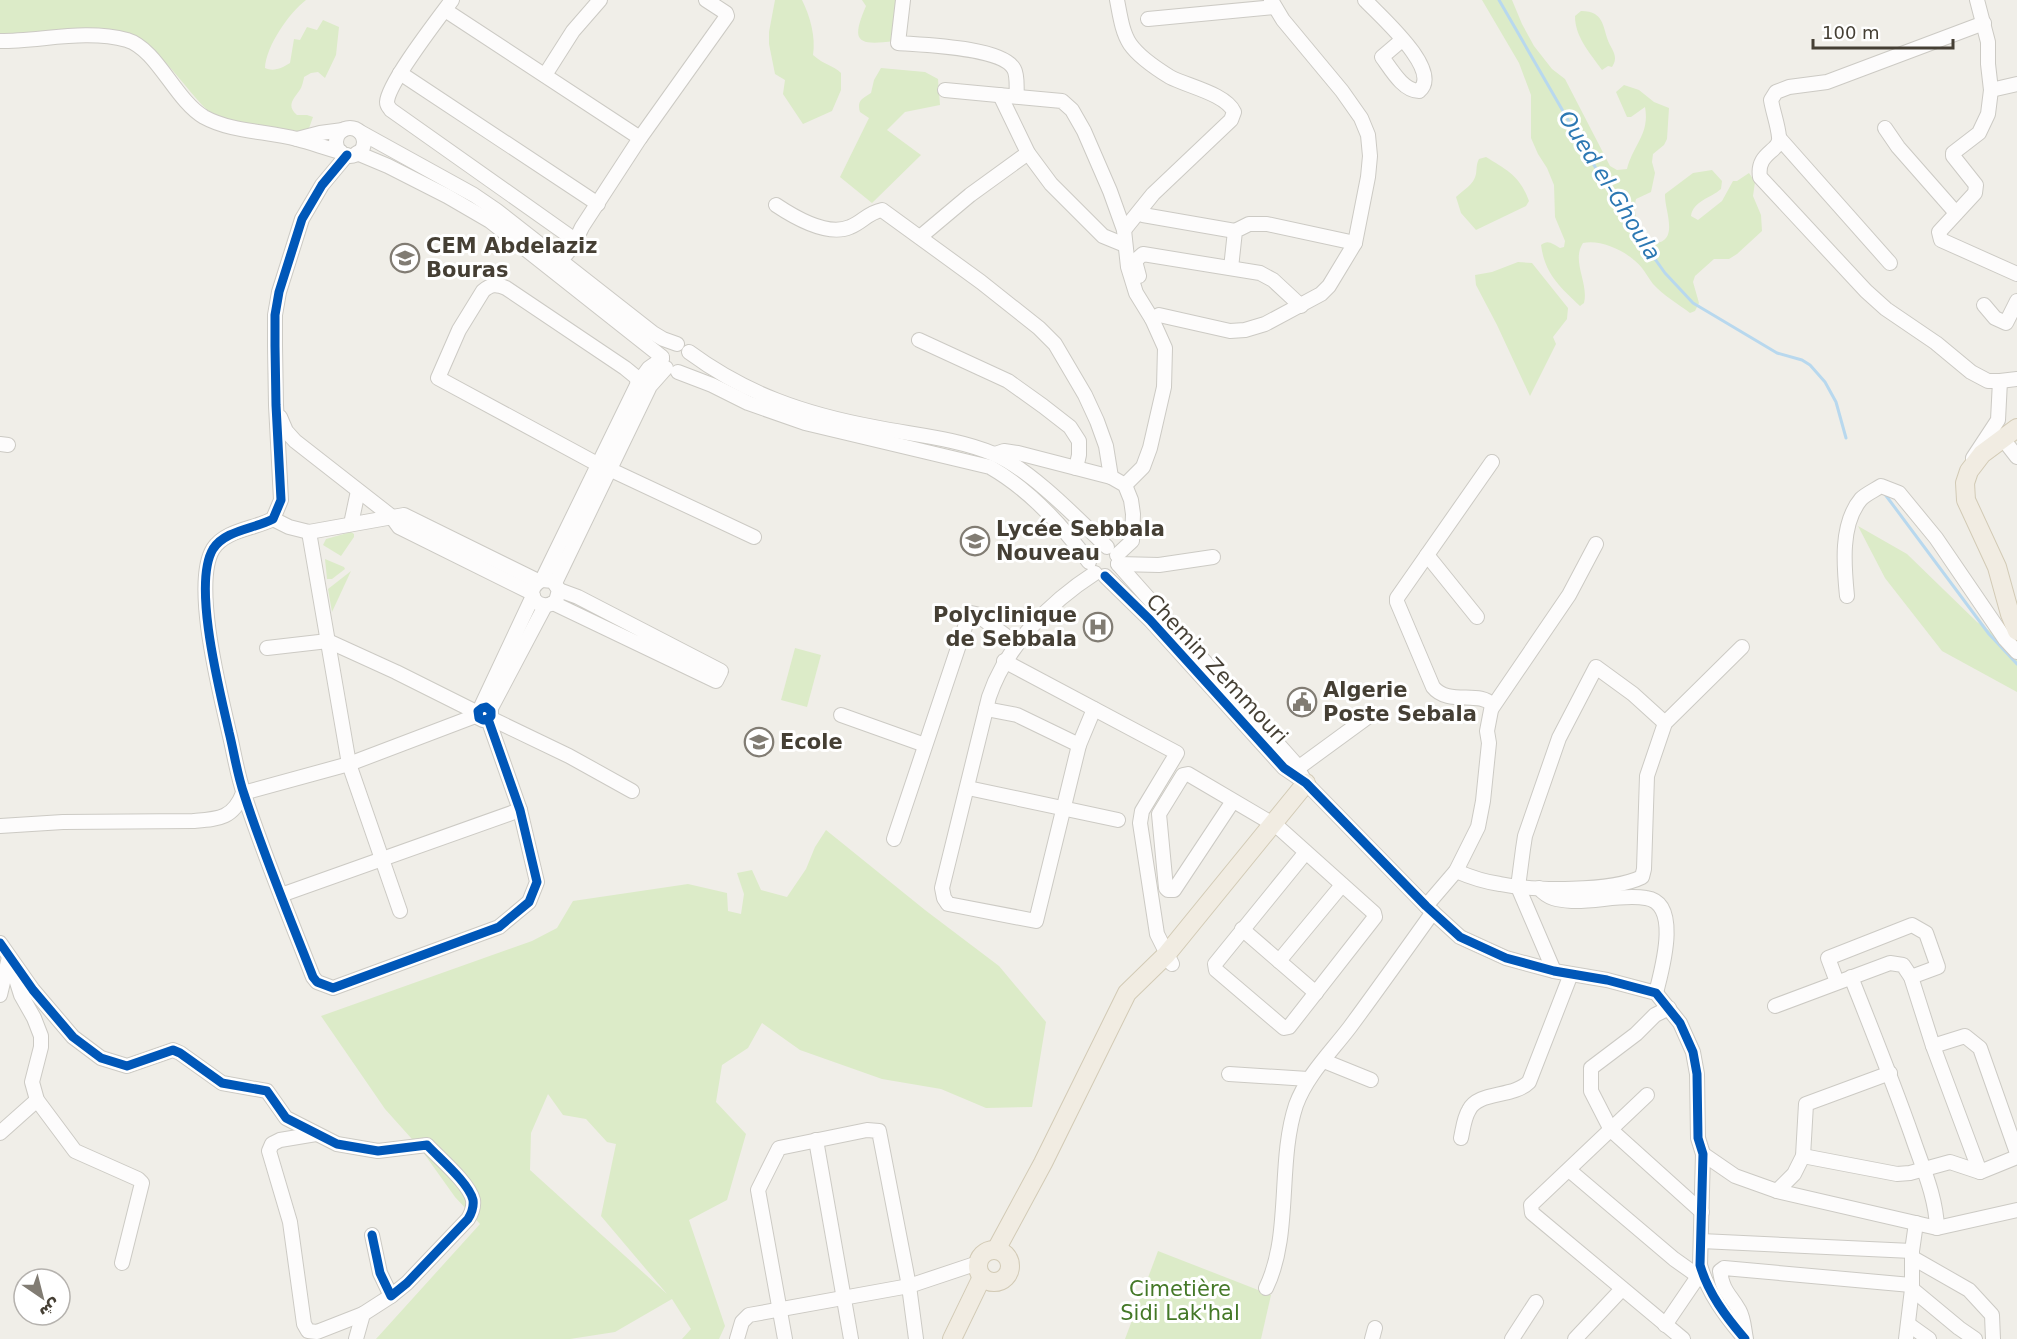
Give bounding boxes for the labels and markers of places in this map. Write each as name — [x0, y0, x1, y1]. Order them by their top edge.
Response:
place label: CEM Abdelaziz Bouras — [426, 234, 598, 282]
school or university icon: CEM Abdelaziz Bouras — [389, 242, 421, 274]
place label: Lycée Sebbala Nouveau — [996, 517, 1165, 565]
school or university icon: Lycée Sebbala Nouveau — [959, 525, 991, 557]
place label: Polyclinique de Sebbala — [933, 603, 1077, 651]
hospital icon: Polyclinique de Sebbala — [1082, 611, 1114, 643]
place label: Algerie Poste Sebala — [1323, 678, 1477, 726]
public building icon: Algerie Poste Sebala — [1286, 686, 1318, 718]
school or university icon: Ecole — [743, 726, 775, 758]
place label: Ecole — [780, 730, 843, 754]

